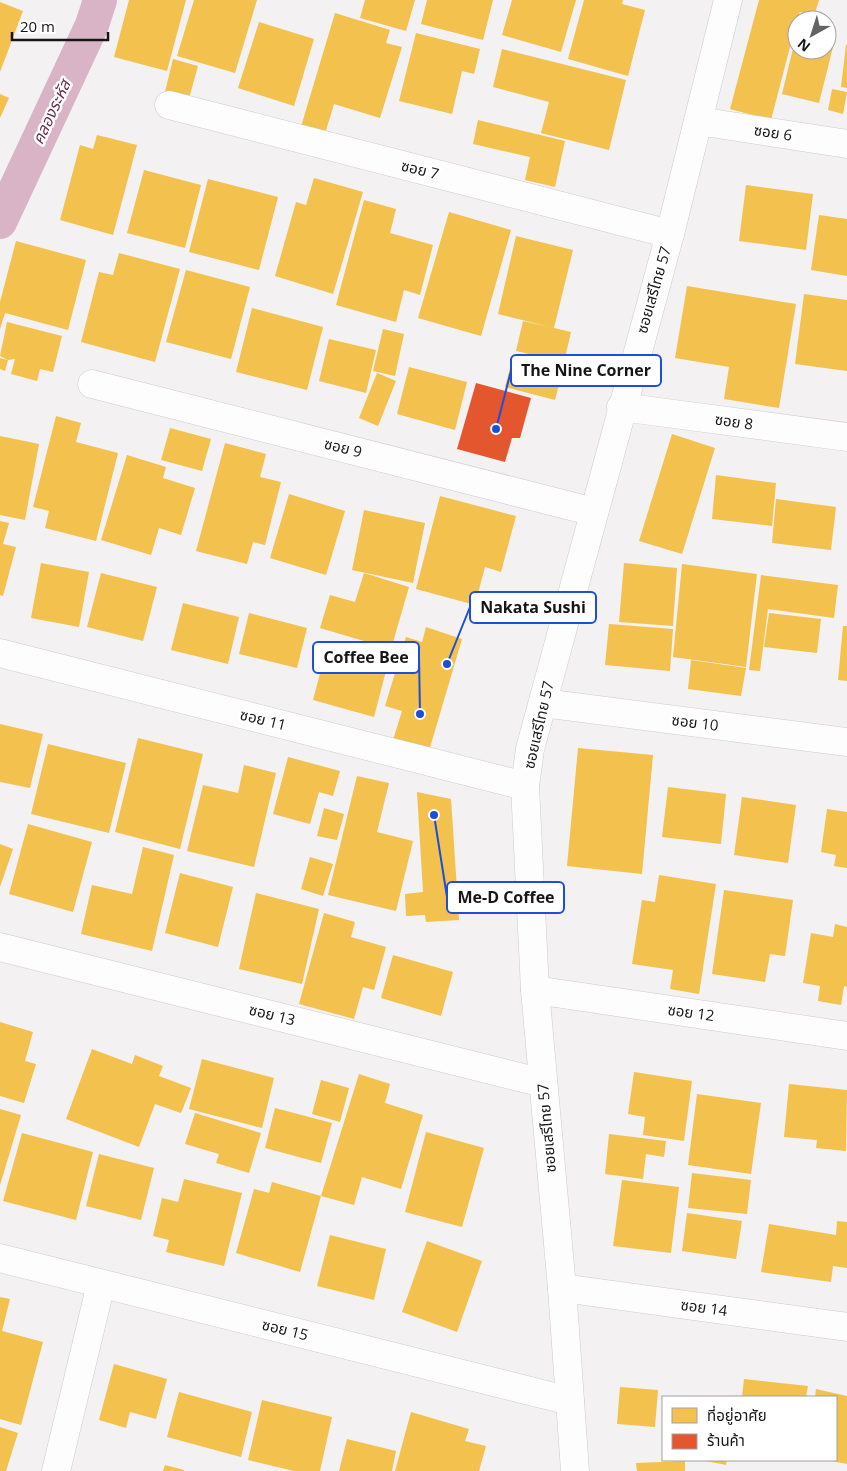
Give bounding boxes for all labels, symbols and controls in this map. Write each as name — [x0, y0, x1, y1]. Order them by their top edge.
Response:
scale bar — [12, 10, 109, 42]
north arrow — [787, 10, 837, 60]
text: 20 m — [20, 16, 55, 36]
text: N — [793, 35, 814, 56]
water label: คลองระหัส — [27, 75, 76, 148]
street label: ซอย 6 — [753, 119, 794, 145]
street label: ซอย 7 — [399, 155, 441, 183]
street label: ซอยเสรีไทย 57 — [631, 244, 675, 336]
callout: The Nine Corner — [511, 355, 661, 386]
text: The Nine Corner — [521, 359, 651, 381]
street label: ซอย 8 — [714, 408, 755, 434]
street label: ซอย 9 — [322, 433, 364, 461]
callout: Nakata Sushi — [470, 592, 596, 623]
text: Nakata Sushi — [480, 596, 586, 618]
callout: Coffee Bee — [313, 642, 419, 673]
text: Coffee Bee — [323, 646, 409, 668]
street label: ซอยเสรีไทย 57 — [518, 679, 558, 771]
street label: ซอย 11 — [238, 704, 288, 734]
street label: ซอย 10 — [671, 709, 720, 735]
callout: Me-D Coffee — [447, 882, 564, 913]
text: Me-D Coffee — [457, 886, 555, 908]
street label: ซอย 13 — [247, 999, 297, 1029]
street label: ซอย 12 — [667, 999, 716, 1025]
street label: ซอยเสรีไทย 57 — [532, 1083, 560, 1174]
street label: ซอย 14 — [680, 1294, 729, 1320]
street label: ซอย 15 — [260, 1314, 310, 1344]
legend — [662, 1396, 837, 1461]
text: ที่อยู่อาศัย — [707, 1405, 767, 1425]
text: ร้านค้า — [707, 1430, 745, 1450]

